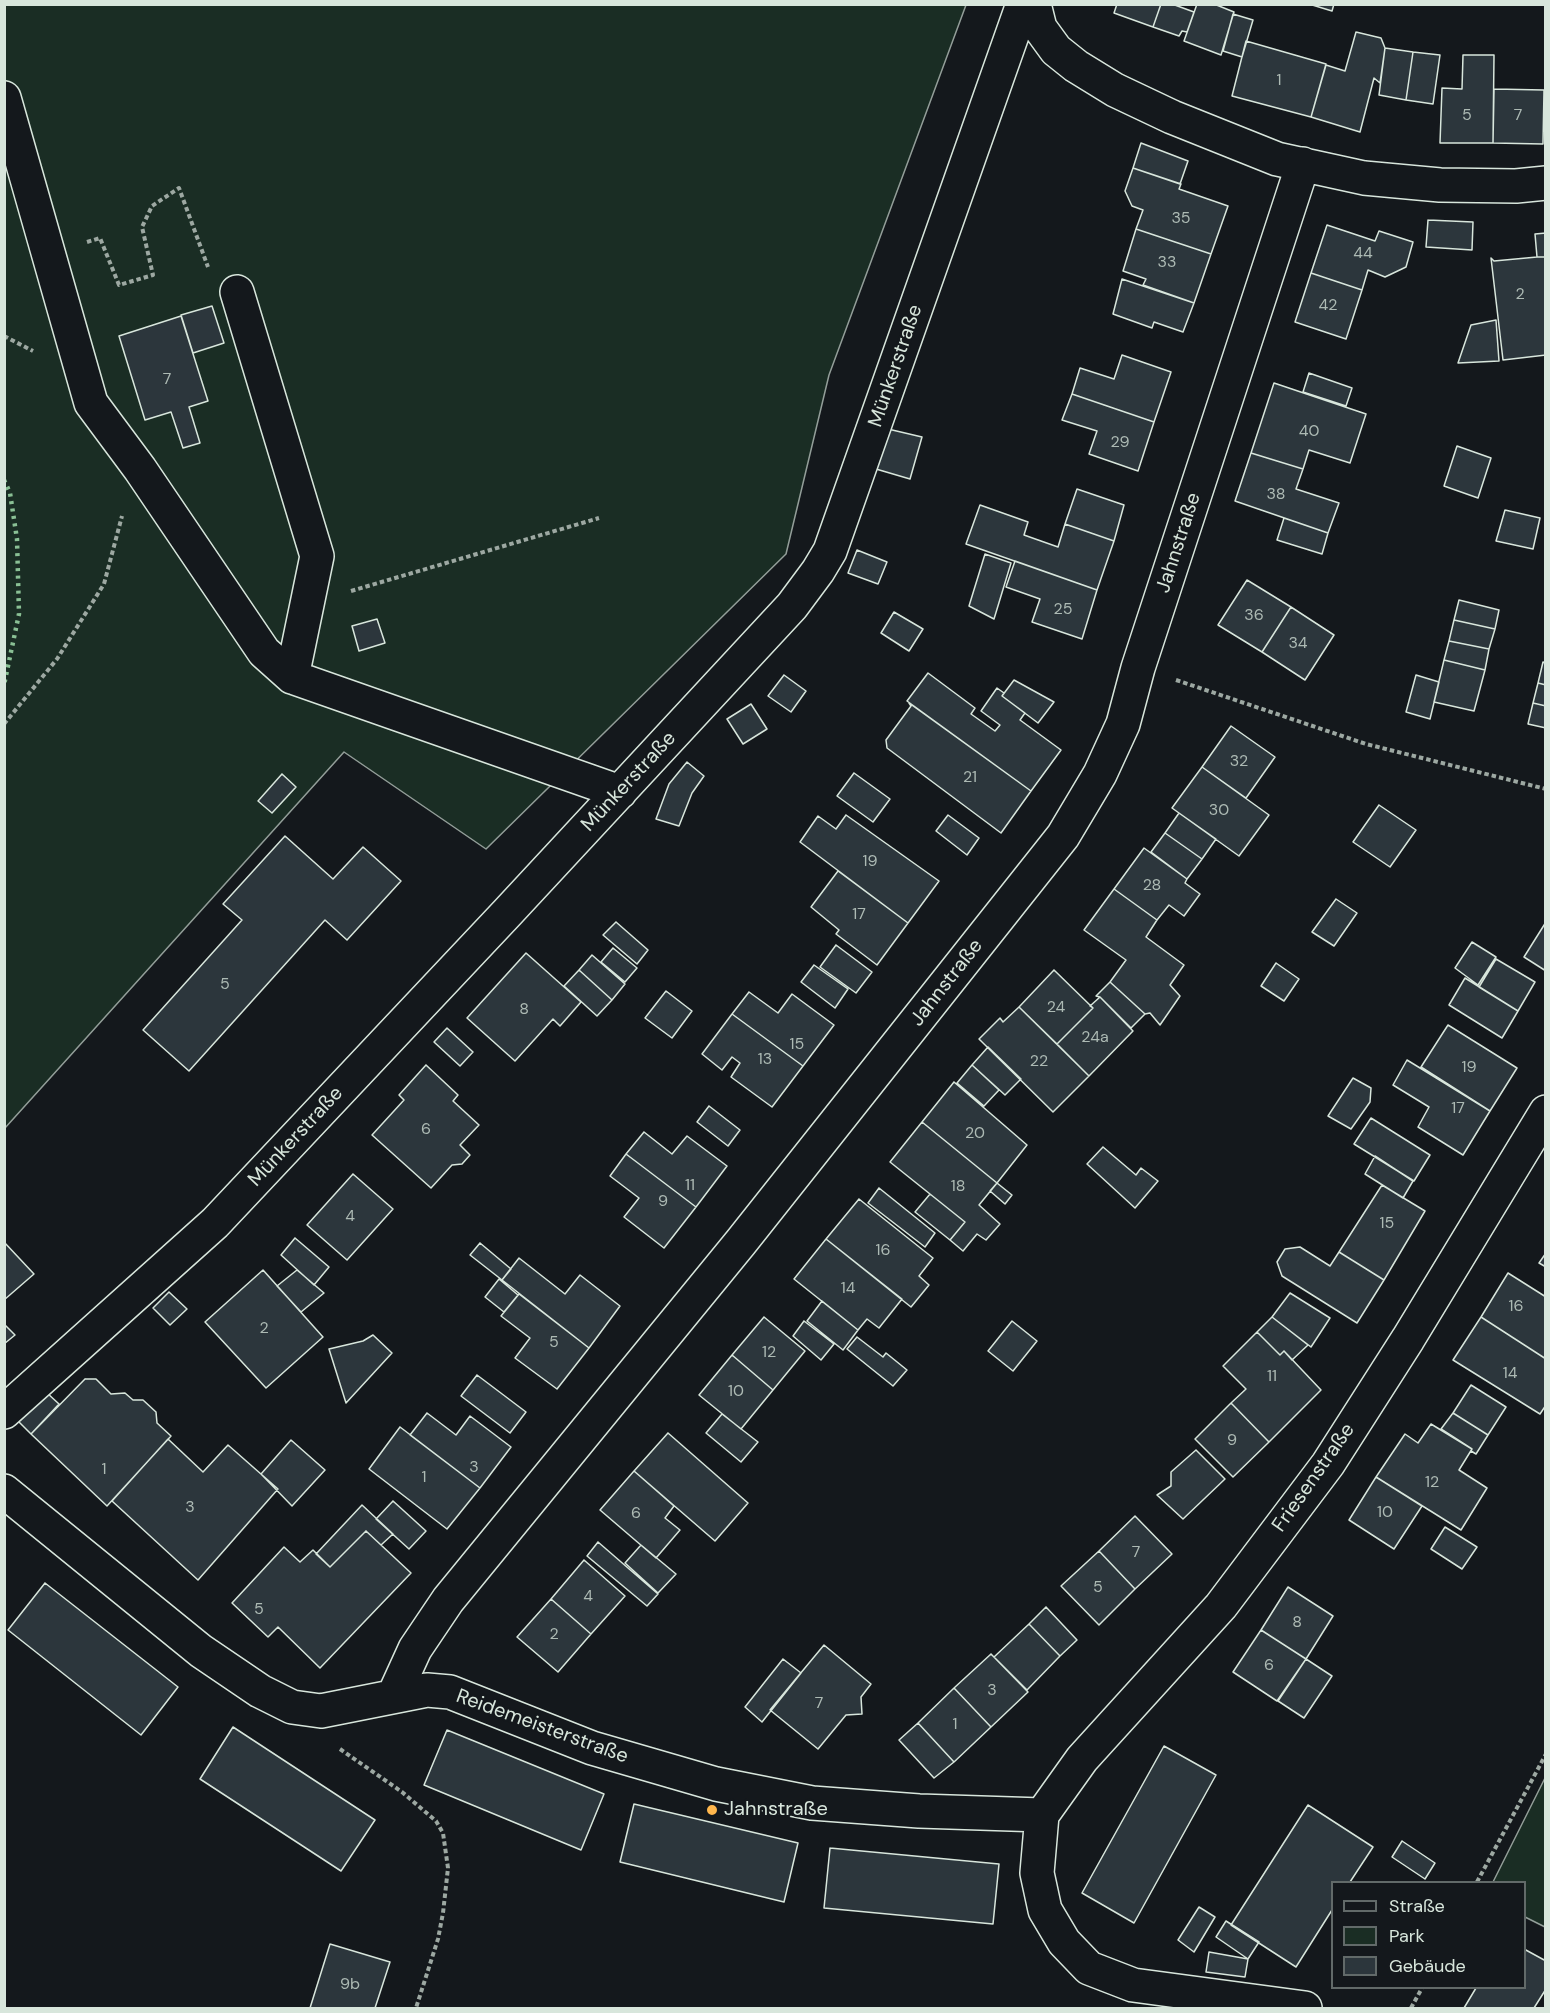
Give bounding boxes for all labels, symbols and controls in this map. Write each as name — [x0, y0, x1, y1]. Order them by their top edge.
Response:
house number: 1 — [1277, 71, 1281, 91]
house number: 5 — [1462, 106, 1472, 126]
house number: 7 — [1514, 106, 1522, 126]
house number: 35 — [1171, 209, 1191, 229]
house number: 44 — [1353, 244, 1373, 264]
house number: 33 — [1158, 253, 1176, 273]
house number: 2 — [1515, 285, 1525, 305]
house number: 42 — [1319, 296, 1337, 316]
street label: Münkerstraße — [864, 302, 928, 430]
house number: 7 — [163, 370, 171, 390]
house number: 40 — [1299, 422, 1319, 442]
house number: 29 — [1110, 433, 1130, 453]
house number: 38 — [1266, 485, 1286, 505]
street label: Jahnstraße — [1152, 490, 1206, 596]
house number: 25 — [1054, 600, 1072, 620]
house number: 36 — [1244, 606, 1264, 626]
house number: 34 — [1288, 634, 1308, 654]
street label: Münkerstraße — [577, 727, 681, 837]
house number: 32 — [1230, 752, 1248, 772]
house number: 21 — [963, 768, 977, 788]
house number: 30 — [1209, 801, 1229, 821]
house number: 19 — [862, 852, 878, 872]
house number: 28 — [1143, 876, 1161, 896]
house number: 17 — [852, 905, 866, 925]
street label: Jahnstraße — [906, 935, 988, 1031]
house number: 5 — [220, 975, 230, 995]
house number: 24 — [1047, 998, 1065, 1018]
house number: 8 — [519, 1000, 529, 1020]
house number: 24a — [1081, 1028, 1109, 1048]
house number: 15 — [790, 1035, 804, 1055]
house number: 13 — [758, 1050, 772, 1070]
house number: 22 — [1030, 1052, 1048, 1072]
house number: 19 — [1461, 1058, 1477, 1078]
street label: Münkerstraße — [244, 1082, 348, 1192]
house number: 17 — [1451, 1099, 1465, 1119]
house number: 6 — [421, 1120, 431, 1140]
house number: 20 — [965, 1124, 985, 1144]
house number: 11 — [685, 1176, 695, 1196]
house number: 18 — [951, 1177, 965, 1197]
house number: 9 — [658, 1192, 668, 1212]
house number: 4 — [345, 1207, 355, 1227]
house number: 15 — [1380, 1214, 1394, 1234]
house number: 16 — [875, 1241, 891, 1261]
house number: 14 — [841, 1279, 855, 1299]
house number: 16 — [1508, 1297, 1524, 1317]
house number: 2 — [259, 1319, 269, 1339]
house number: 5 — [549, 1333, 559, 1353]
house number: 12 — [762, 1343, 776, 1363]
house number: 14 — [1503, 1364, 1517, 1384]
house number: 11 — [1267, 1367, 1277, 1387]
house number: 10 — [728, 1382, 744, 1402]
street label: Friesenstraße — [1268, 1419, 1360, 1537]
house number: 9 — [1227, 1431, 1237, 1451]
house number: 3 — [469, 1458, 479, 1478]
house number: 1 — [102, 1460, 106, 1480]
house number: 1 — [422, 1468, 426, 1488]
house number: 12 — [1425, 1473, 1439, 1493]
house number: 3 — [185, 1498, 195, 1518]
house number: 10 — [1377, 1503, 1393, 1523]
house number: 6 — [631, 1504, 641, 1524]
house number: 7 — [1132, 1543, 1140, 1563]
house number: 5 — [1093, 1578, 1103, 1598]
house number: 4 — [583, 1587, 593, 1607]
house number: 5 — [254, 1600, 264, 1620]
house number: 8 — [1292, 1613, 1302, 1633]
house number: 2 — [549, 1625, 559, 1645]
house number: 6 — [1264, 1656, 1274, 1676]
house number: 3 — [987, 1681, 997, 1701]
street label: Reidemeisterstraße — [453, 1685, 631, 1769]
house number: 7 — [815, 1694, 823, 1714]
house number: 1 — [953, 1715, 957, 1735]
place label: Jahnstraße — [724, 1798, 828, 1822]
marker: Jahnstraße — [705, 1803, 719, 1817]
legend — [1331, 1881, 1526, 1989]
text: Straße — [1389, 1894, 1445, 1918]
text: Park — [1389, 1924, 1425, 1948]
text: Gebäude — [1389, 1954, 1466, 1978]
house number: 9b — [340, 1975, 360, 1995]

